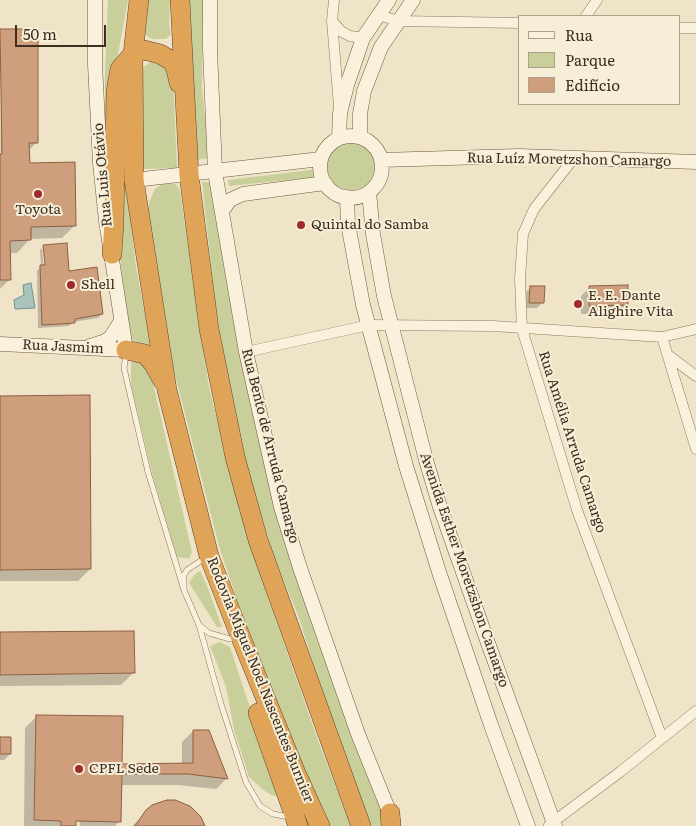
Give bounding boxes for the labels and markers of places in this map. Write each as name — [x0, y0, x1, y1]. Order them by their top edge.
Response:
marker: Toyota — [32, 188, 44, 200]
place label: Toyota — [15, 202, 61, 218]
place label: Quintal do Samba — [311, 217, 429, 233]
marker: Quintal do Samba — [295, 219, 307, 231]
place label: Shell — [81, 277, 115, 293]
marker: Shell — [65, 279, 77, 291]
place label: E. E. Dante Alighire Vita — [588, 288, 673, 321]
marker: E. E. Dante Alighire Vita — [572, 298, 584, 310]
place label: CPFL Sede — [89, 761, 159, 777]
marker: CPFL Sede — [73, 763, 85, 775]

